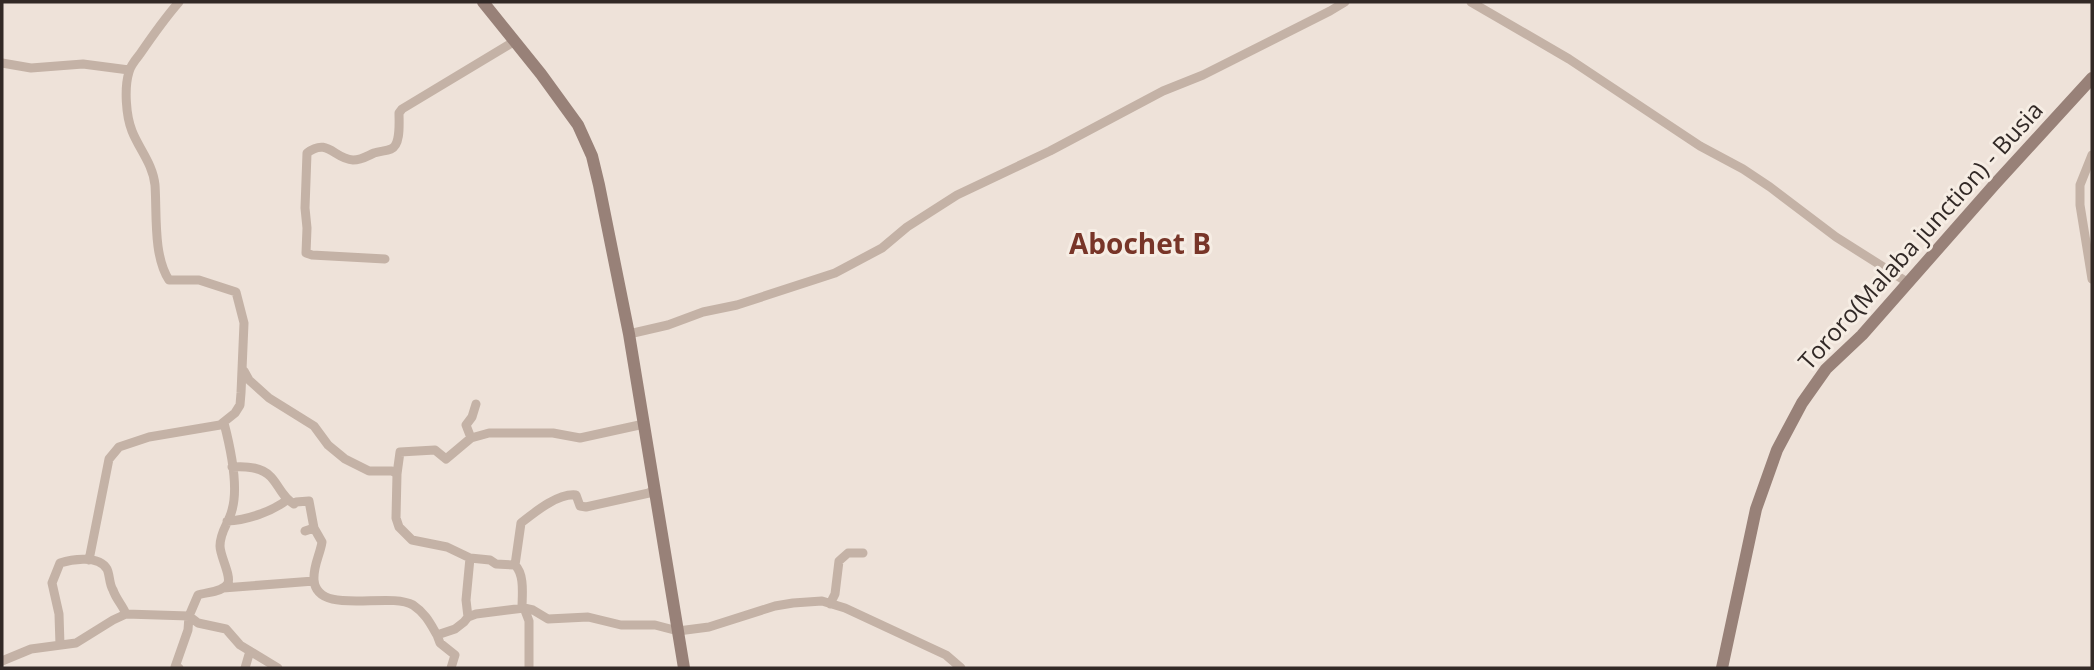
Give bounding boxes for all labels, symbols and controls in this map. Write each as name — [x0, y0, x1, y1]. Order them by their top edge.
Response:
street label: Tororo(Malaba junction) - Busia — [1790, 94, 2050, 376]
district label: Abochet B — [1069, 224, 1211, 262]

